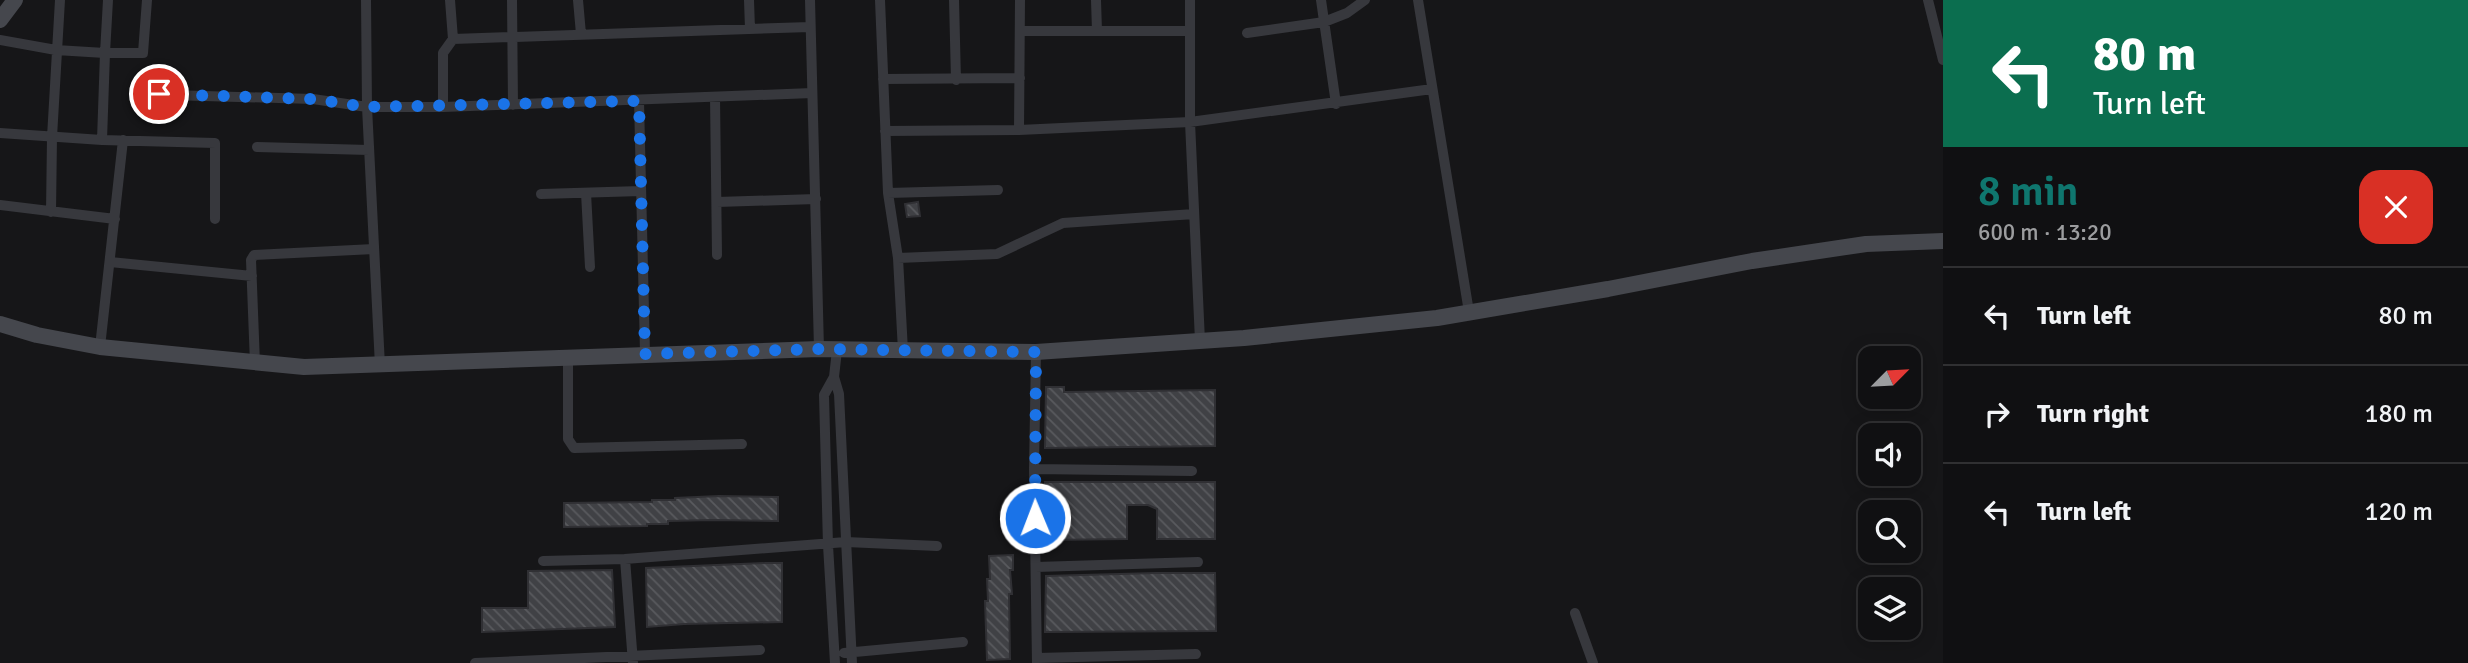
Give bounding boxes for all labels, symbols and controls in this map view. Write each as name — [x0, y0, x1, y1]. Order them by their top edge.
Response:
text: 80 m — [2093, 24, 2196, 84]
icon: left — [1978, 28, 2069, 119]
pin — [129, 64, 189, 124]
icon: arrive — [140, 75, 178, 113]
text: Turn left — [2093, 84, 2206, 123]
text: 8 min — [1978, 166, 2079, 217]
button: close — [2359, 170, 2433, 244]
text: 600 m · 13:20 — [1978, 218, 2112, 247]
icon: left — [1978, 297, 2016, 335]
text: Turn left — [2037, 300, 2131, 332]
text: 80 m — [2378, 300, 2433, 332]
north arrow — [1858, 346, 1922, 410]
map controls — [1858, 346, 1921, 640]
icon: right — [1978, 395, 2016, 433]
text: Turn right — [2037, 398, 2149, 430]
text: 180 m — [2364, 398, 2433, 430]
button: sound — [1858, 423, 1921, 486]
position arrow — [998, 481, 1072, 555]
icon: left — [1978, 493, 2016, 531]
text: Turn left — [2037, 496, 2131, 528]
text: 120 m — [2364, 496, 2433, 528]
button: search — [1858, 500, 1921, 563]
button: layers — [1858, 577, 1921, 640]

